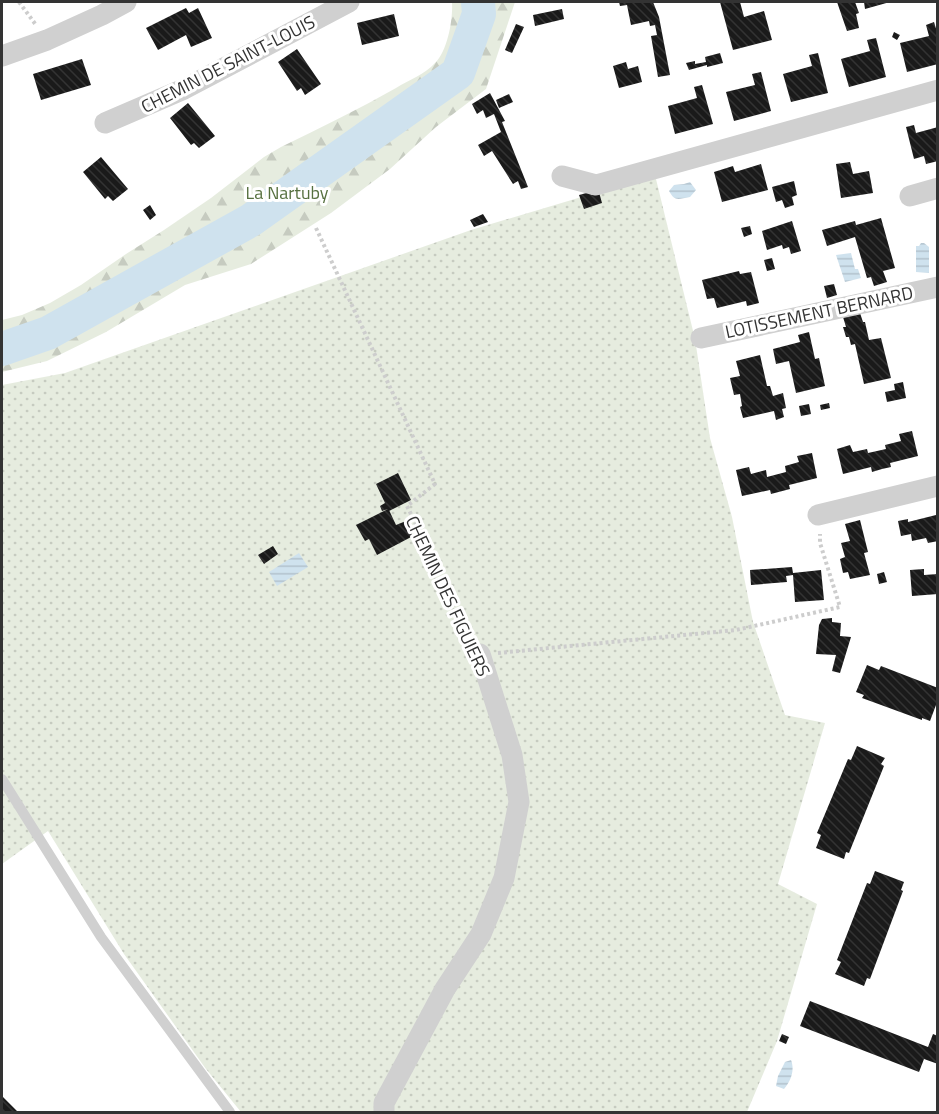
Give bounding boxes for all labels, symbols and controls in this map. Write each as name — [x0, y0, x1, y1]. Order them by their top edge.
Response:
street label: CHEMIN DE SAINT-LOUIS — [136, 8, 320, 120]
park label: La Nartuby — [246, 179, 329, 206]
street label: LOTISSEMENT BERNARD — [723, 279, 915, 345]
street label: CHEMIN DES FIGUIERS — [399, 511, 497, 681]

